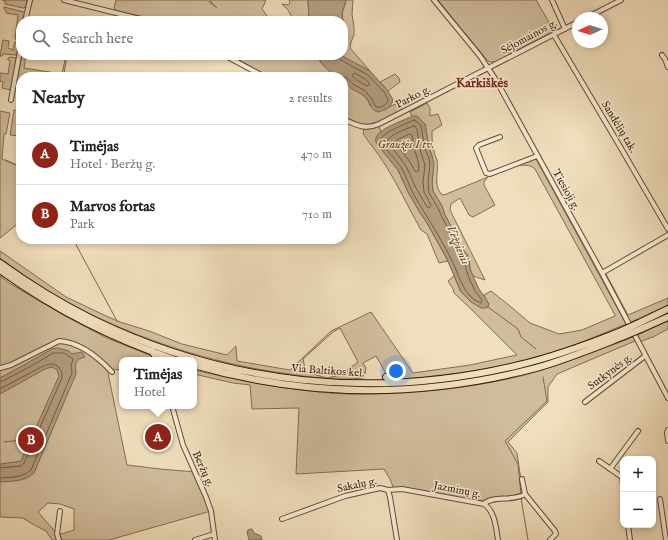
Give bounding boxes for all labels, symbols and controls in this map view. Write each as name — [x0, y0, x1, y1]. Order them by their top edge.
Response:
north arrow — [572, 12, 608, 48]
search box — [16, 16, 348, 60]
street label: Sėjomainos g. — [498, 16, 560, 58]
icon: search — [30, 27, 52, 49]
text: Search here — [62, 29, 133, 48]
district label: Karkiškės — [456, 75, 509, 92]
street label: Parko g. — [393, 82, 433, 112]
text: Nearby — [32, 88, 85, 109]
text: 2 results — [288, 90, 332, 107]
street label: Sandėlių tak. — [598, 98, 640, 156]
text: Timėjas — [70, 137, 119, 156]
water label: Graužės I tv. — [377, 137, 435, 152]
text: A — [41, 146, 49, 163]
text: 470 m — [301, 146, 332, 163]
text: Hotel · Beržų g. — [70, 156, 155, 173]
street label: Tiesioji g. — [549, 167, 583, 213]
text: Marvos fortas — [70, 197, 155, 216]
text: B — [41, 206, 49, 223]
text: 710 m — [302, 206, 332, 223]
text: Park — [70, 216, 95, 233]
water label: Vėžpienis — [443, 223, 473, 267]
street label: Sutkynės g. — [585, 351, 635, 393]
popup — [119, 357, 197, 409]
street label: Via Baltikos kel. — [290, 361, 365, 381]
your location — [386, 361, 406, 381]
text: Timėjas — [134, 365, 182, 384]
text: Hotel — [134, 384, 166, 401]
pin: A — [145, 422, 171, 452]
pin: B — [18, 425, 44, 455]
street label: Beržų g. — [189, 449, 217, 489]
map controls — [620, 456, 656, 528]
button: + — [620, 456, 656, 492]
street label: Sakalų g. — [336, 474, 378, 496]
street label: Jazminų g. — [430, 478, 482, 501]
button: − — [620, 492, 656, 528]

